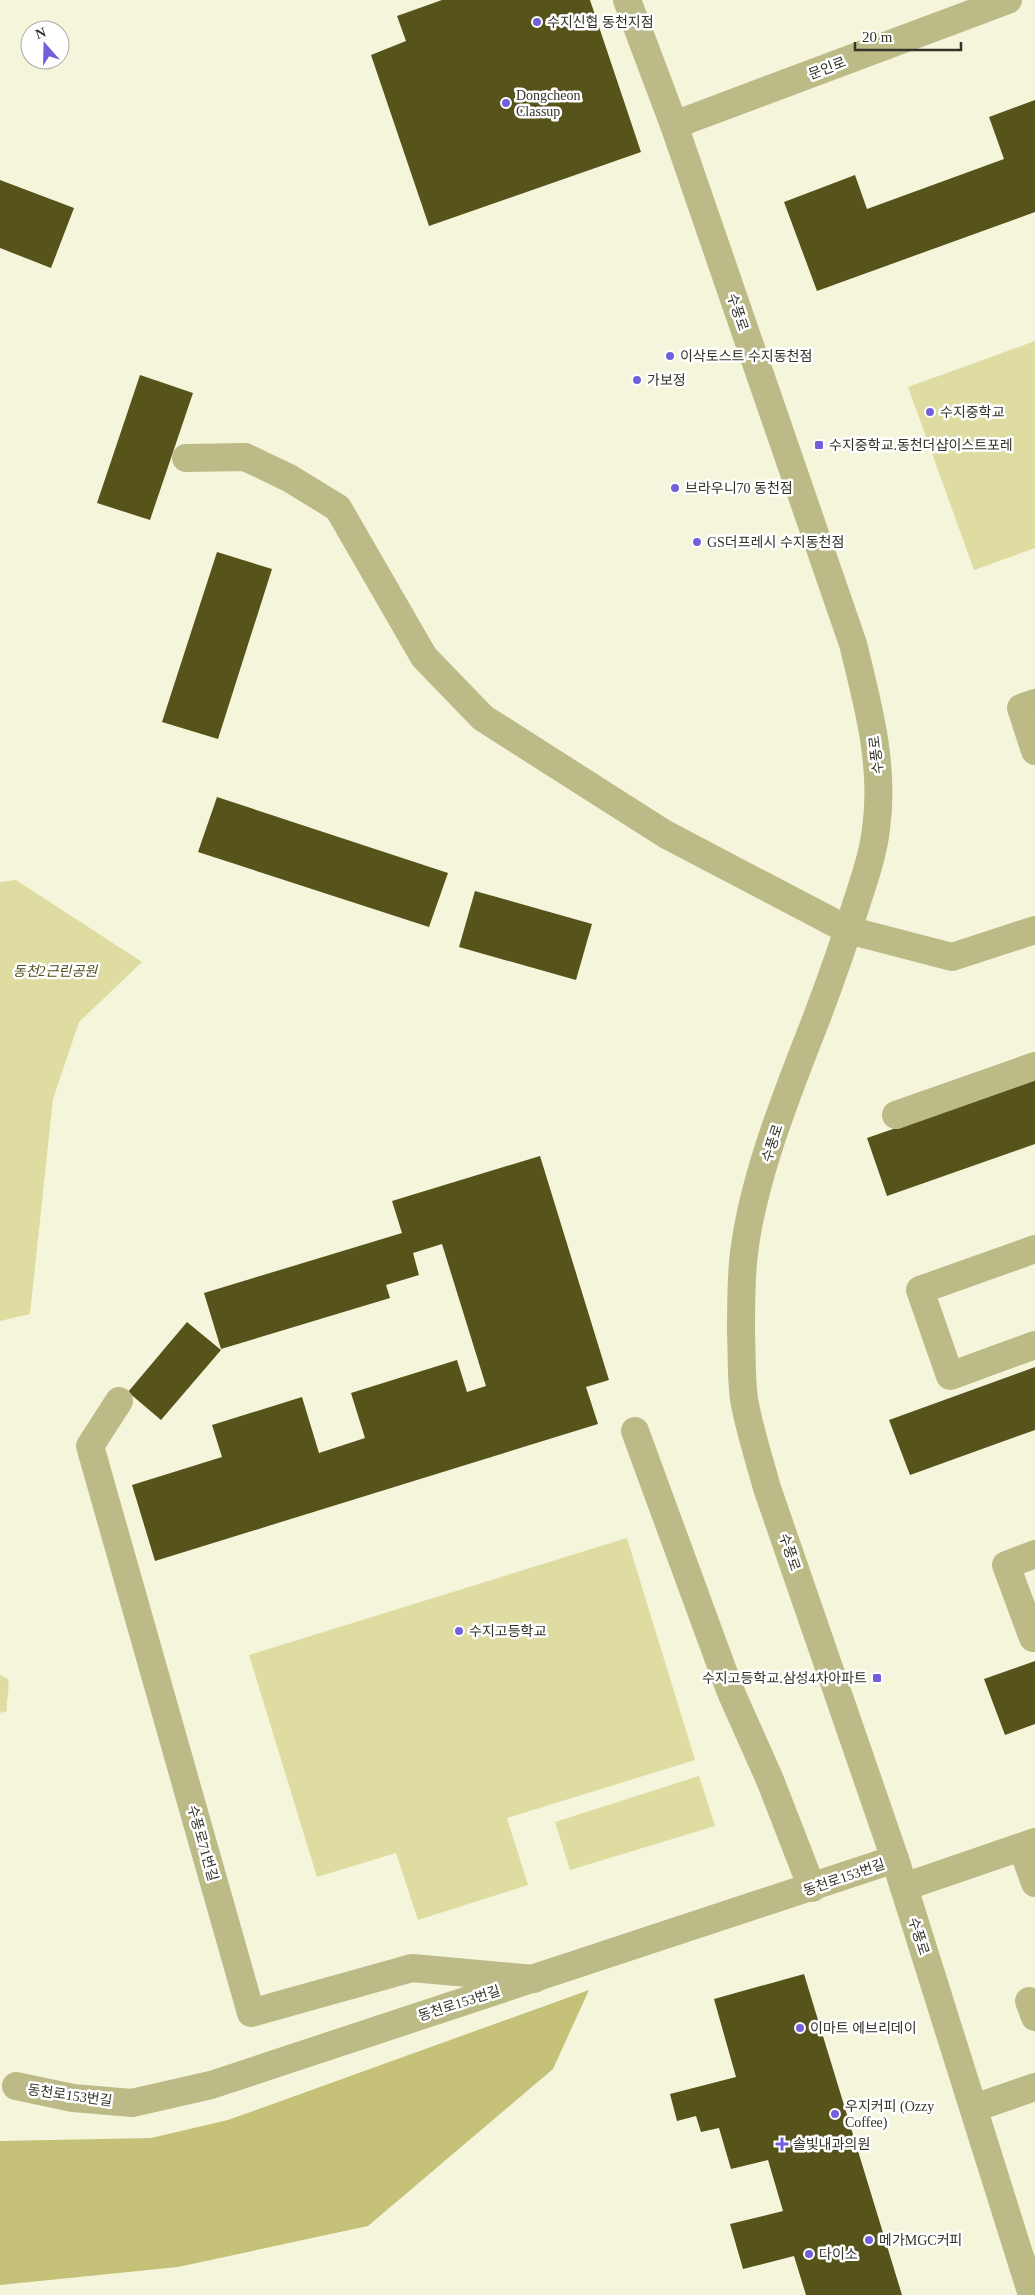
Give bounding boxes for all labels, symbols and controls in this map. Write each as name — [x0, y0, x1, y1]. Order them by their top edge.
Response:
place label: 수지신협 동천지점 — [547, 14, 654, 30]
marker: 수지신협 동천지점 — [531, 16, 543, 28]
north arrow — [20, 20, 70, 70]
scale bar — [855, 20, 961, 52]
text: N — [33, 24, 48, 42]
text: 20 m — [862, 29, 893, 45]
street label: 문인로 — [806, 54, 848, 82]
place label: Dongcheon Classup — [516, 88, 581, 119]
marker: Dongcheon Classup — [500, 97, 512, 109]
street label: 수풍로 — [724, 291, 751, 333]
place label: 이삭토스트 수지동천점 — [680, 348, 812, 364]
marker: 이삭토스트 수지동천점 — [664, 350, 676, 362]
place label: 가보정 — [647, 373, 686, 388]
marker: 가보정 — [631, 374, 643, 386]
place label: 수지중학교 — [940, 404, 1005, 420]
marker: 수지중학교 — [924, 406, 936, 418]
place label: 수지중학교.동천더샵이스트포레 — [829, 437, 1013, 453]
marker: 수지중학교.동천더샵이스트포레 — [813, 439, 825, 451]
place label: 브라우니70 동천점 — [685, 480, 793, 496]
marker: 브라우니70 동천점 — [669, 482, 681, 494]
place label: GS더프레시 수지동천점 — [707, 534, 844, 550]
marker: GS더프레시 수지동천점 — [691, 536, 703, 548]
street label: 수풍로 — [867, 735, 886, 775]
park label: 동천2근린공원 — [13, 964, 98, 979]
street label: 수풍로 — [759, 1122, 786, 1164]
street label: 수풍로 — [776, 1531, 803, 1573]
place label: 수지고등학교 — [469, 1623, 546, 1639]
marker: 수지고등학교 — [453, 1625, 465, 1637]
place label: 수지고등학교.삼성4차아파트 — [702, 1670, 867, 1686]
marker: 수지고등학교.삼성4차아파트 — [871, 1672, 883, 1684]
street label: 수풍로71번길 — [185, 1803, 221, 1883]
street label: 동천로153번길 — [801, 1856, 887, 1898]
street label: 수풍로 — [905, 1915, 932, 1957]
street label: 동천로153번길 — [416, 1982, 502, 2024]
place label: 이마트 에브리데이 — [810, 2021, 917, 2036]
marker: 이마트 에브리데이 — [794, 2022, 806, 2034]
street label: 동천로153번길 — [27, 2081, 113, 2109]
place label: 우지커피 (Ozzy Coffee) — [845, 2099, 934, 2131]
marker: 우지커피 (Ozzy Coffee) — [829, 2108, 841, 2120]
marker: 솔빛내과의원 — [775, 2137, 789, 2151]
place label: 솔빛내과의원 — [793, 2137, 870, 2152]
place label: 메가MGC커피 — [879, 2233, 962, 2248]
marker: 메가MGC커피 — [863, 2234, 875, 2246]
place label: 다이소 — [819, 2247, 858, 2262]
marker: 다이소 — [803, 2248, 815, 2260]

